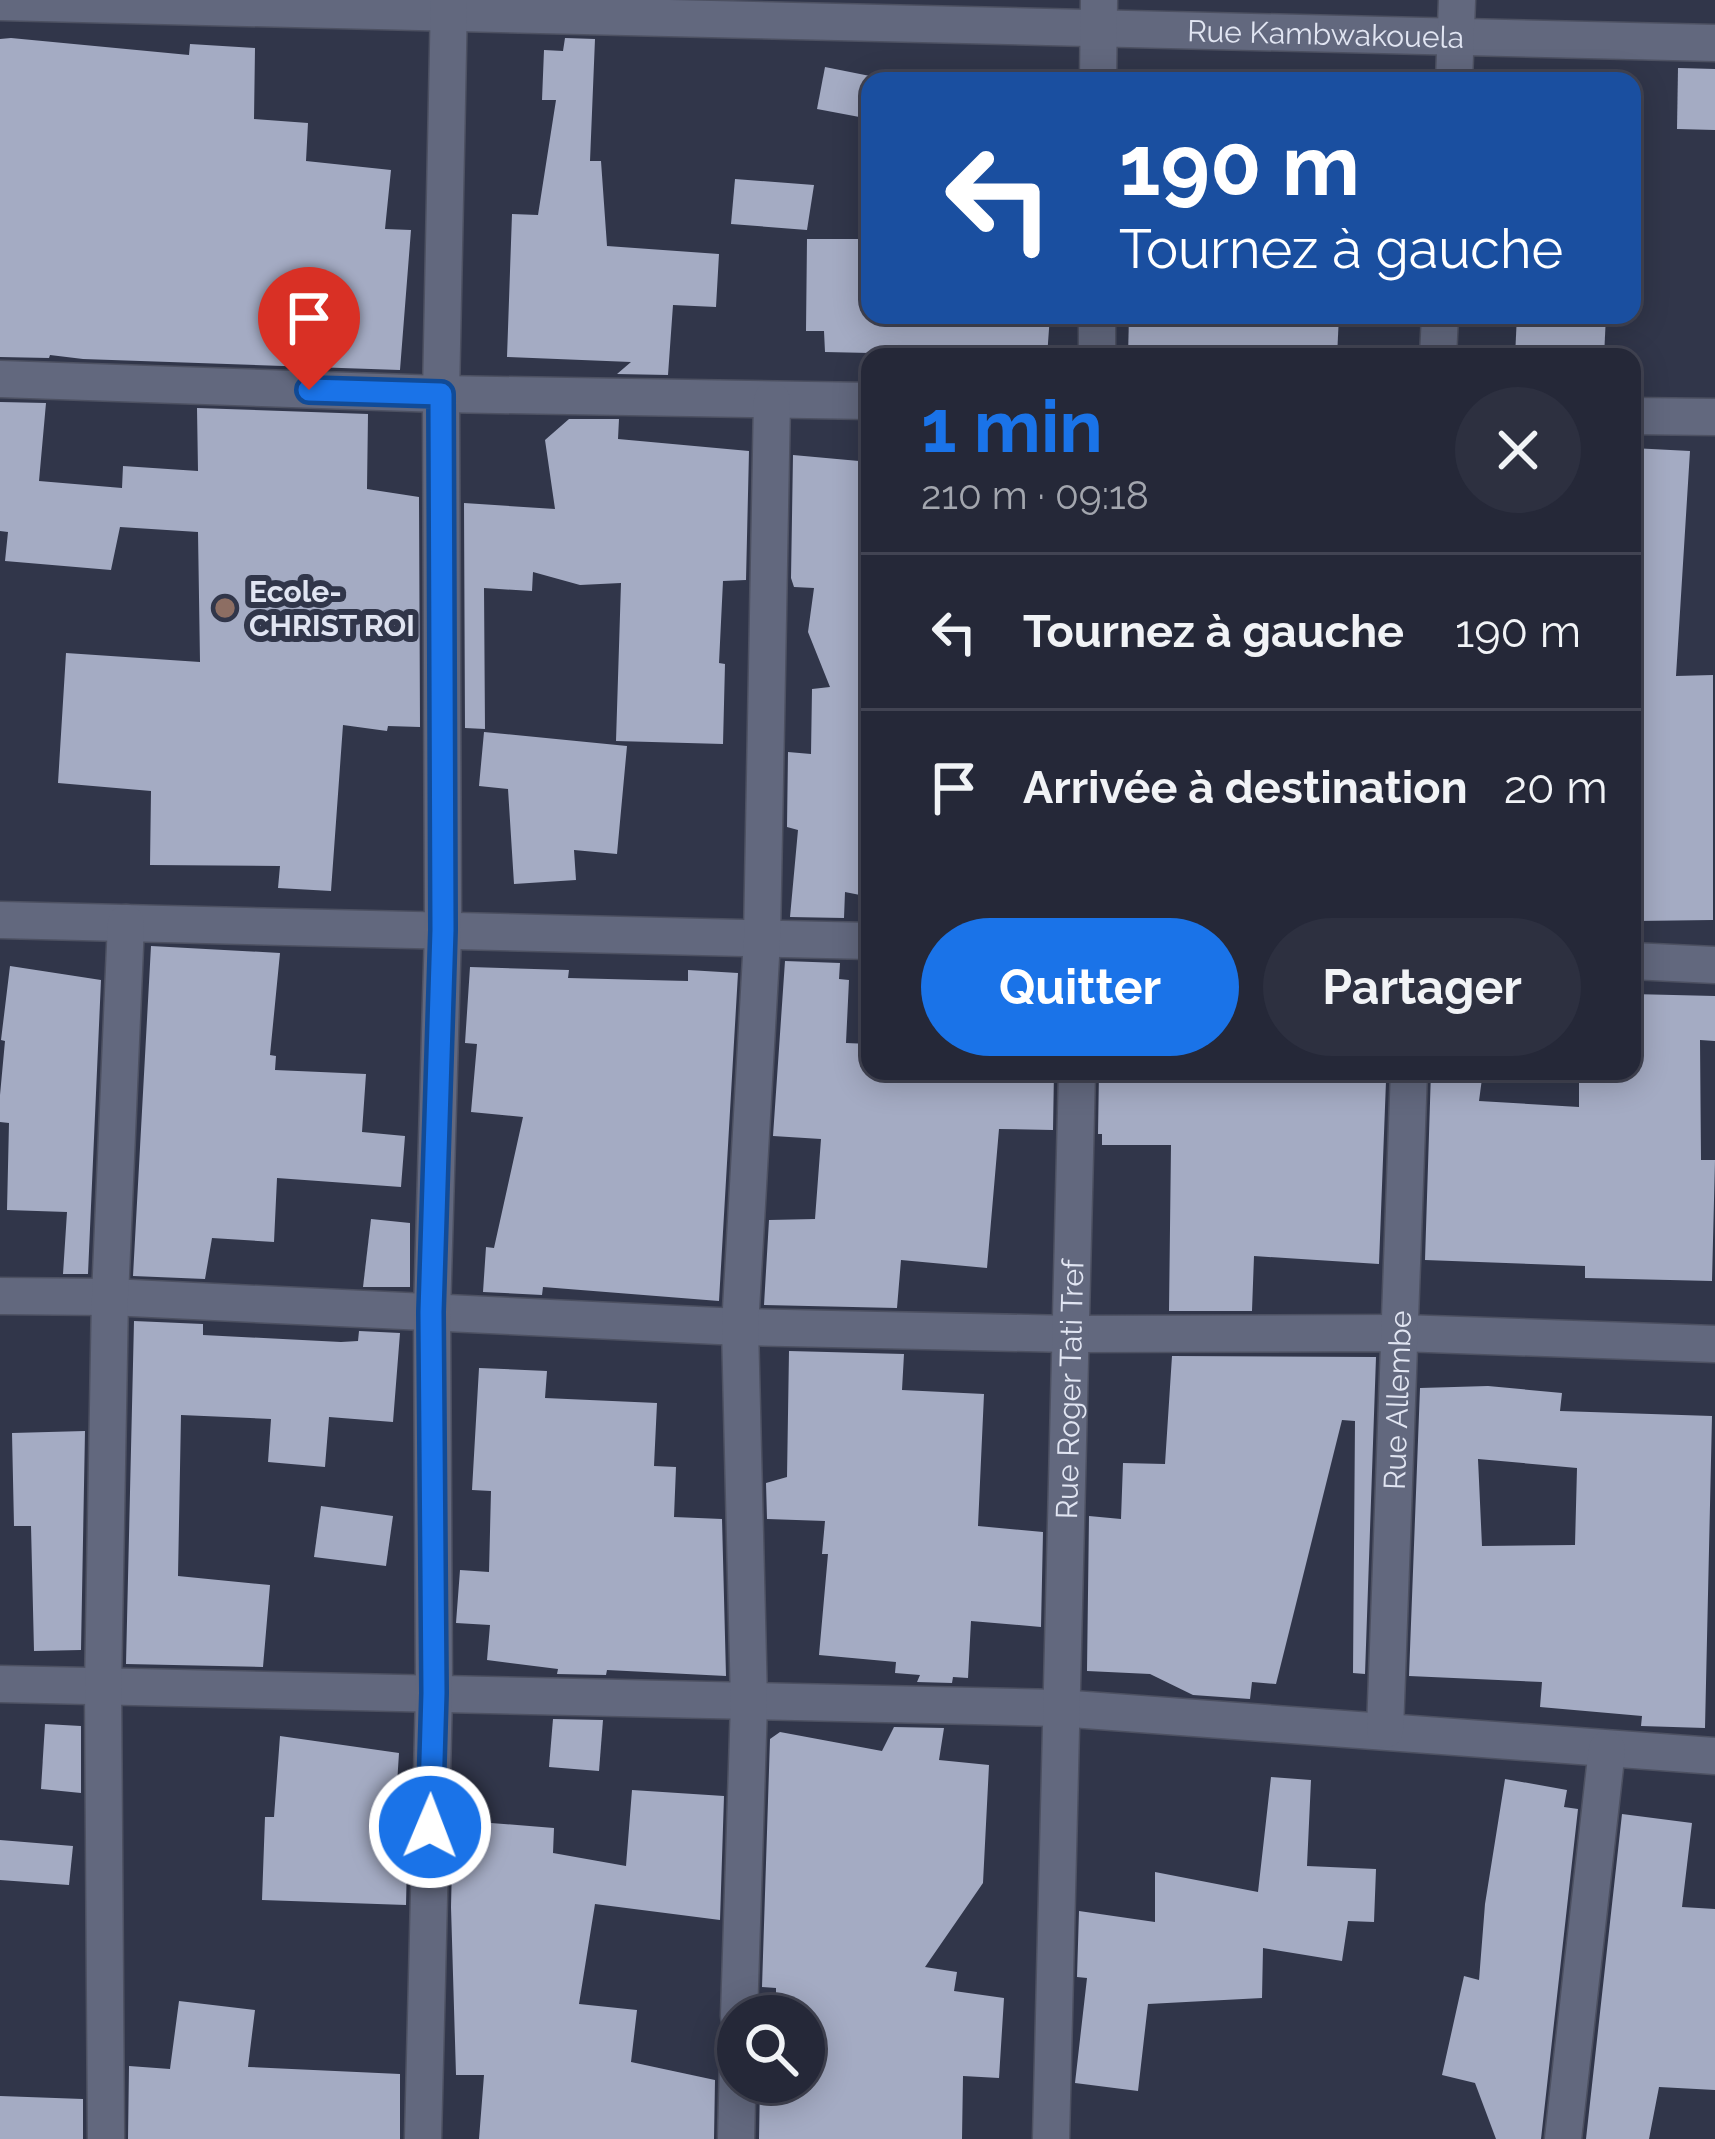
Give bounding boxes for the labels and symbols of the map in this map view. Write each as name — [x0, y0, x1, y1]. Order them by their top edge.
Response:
street label: Rue Kambwakouela — [1187, 13, 1464, 54]
pin — [258, 267, 360, 390]
place label: Ecole- CHRIST ROI — [249, 574, 415, 643]
marker: Ecole- CHRIST ROI — [212, 595, 238, 621]
street label: Rue Roger Tati Tref — [1049, 1258, 1090, 1520]
street label: Rue Allembe — [1376, 1310, 1418, 1491]
position arrow — [367, 1764, 493, 1890]

